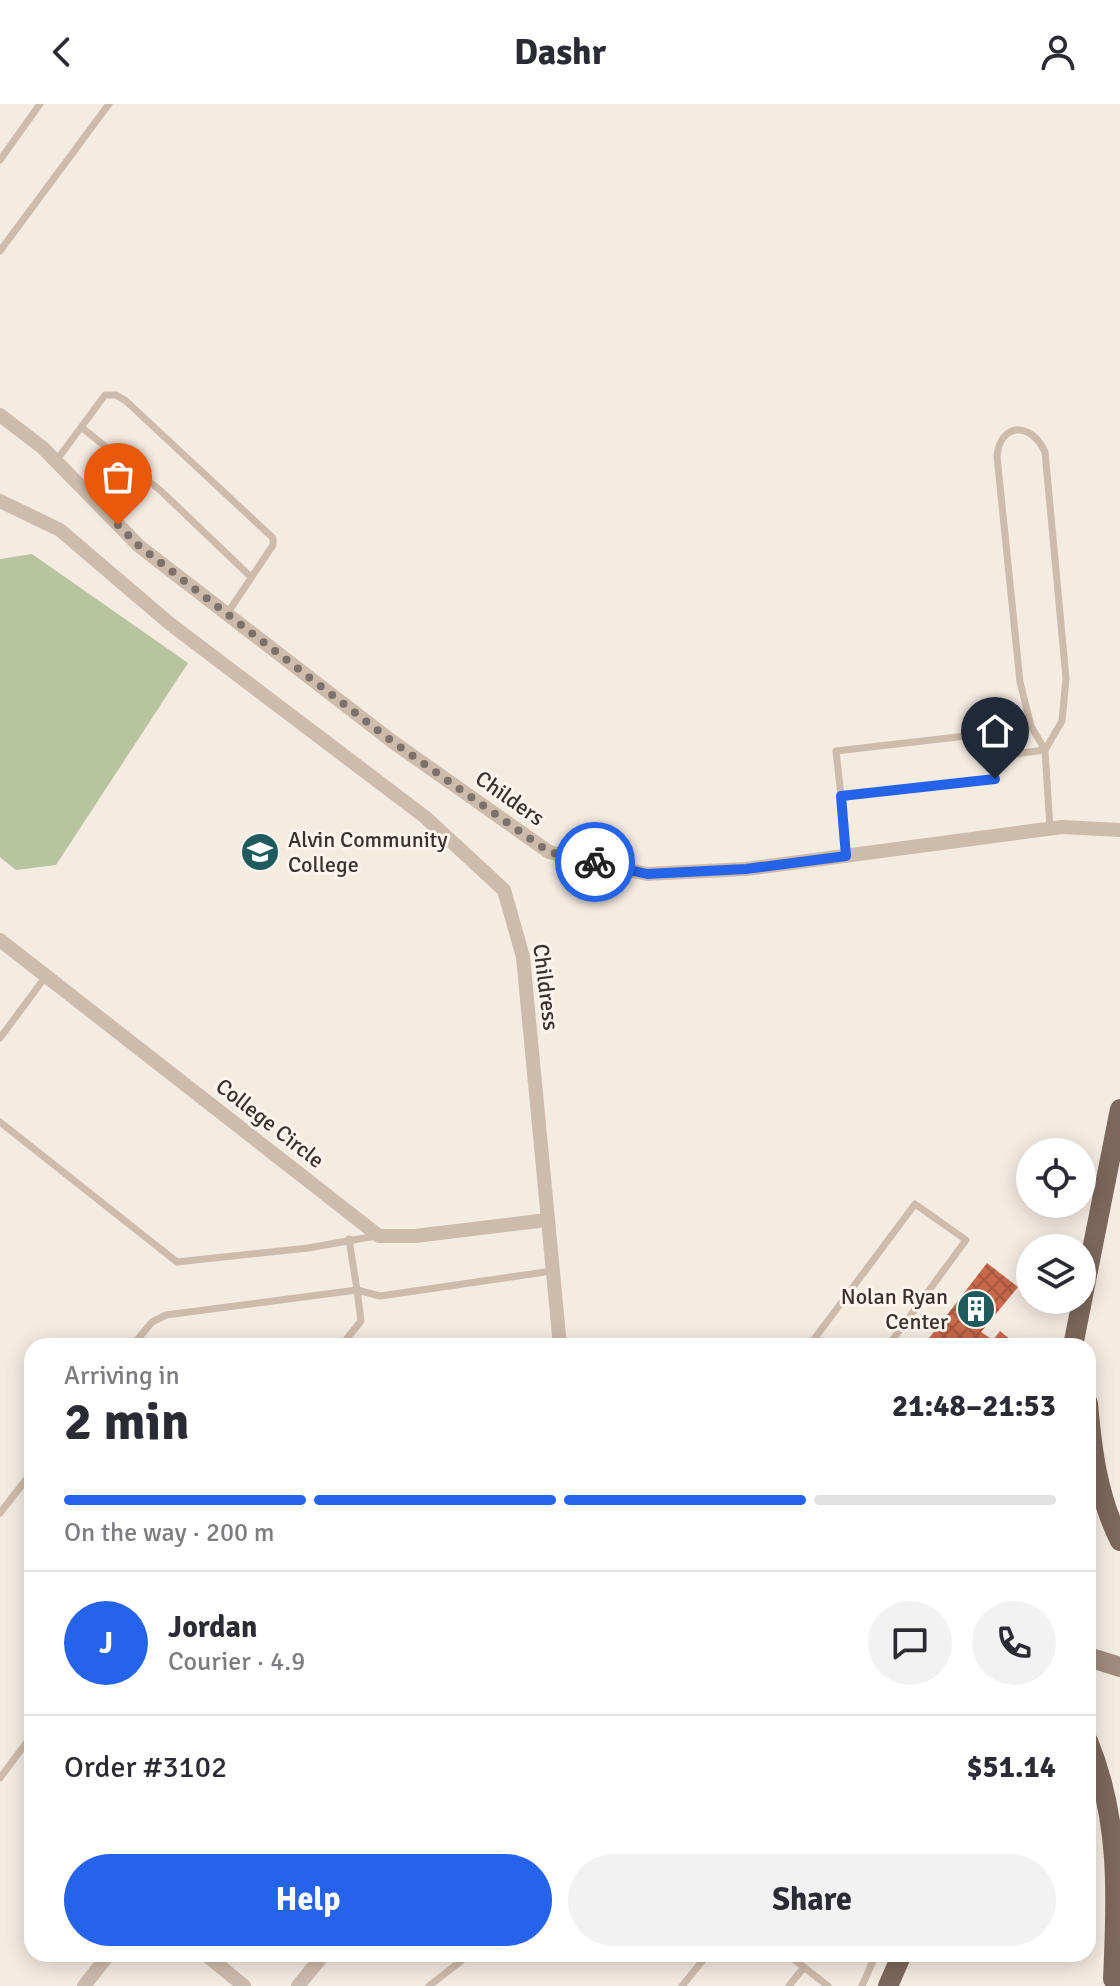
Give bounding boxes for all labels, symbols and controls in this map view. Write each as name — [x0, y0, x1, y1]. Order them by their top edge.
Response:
icon: back — [40, 30, 84, 74]
text: Dashr — [514, 30, 606, 75]
icon: person — [1036, 30, 1080, 74]
pin — [84, 443, 152, 525]
icon: bag — [96, 455, 140, 499]
pin — [961, 697, 1029, 779]
icon: home — [973, 709, 1017, 753]
street label: Childers — [470, 765, 550, 831]
courier — [555, 822, 635, 902]
place label: Alvin Community College — [288, 826, 448, 878]
school or university icon: Alvin Community College — [239, 831, 281, 873]
icon: bike — [573, 840, 617, 884]
street label: Childress — [527, 942, 565, 1032]
street label: College Circle — [210, 1072, 330, 1174]
map controls — [1016, 1138, 1096, 1314]
button: locate — [1016, 1138, 1096, 1218]
button: layers — [1016, 1234, 1096, 1314]
place label: Nolan Ryan Center — [841, 1283, 948, 1335]
building icon: Nolan Ryan Center — [955, 1288, 997, 1330]
text: Arriving in — [64, 1360, 180, 1392]
text: 21:48–21:53 — [892, 1388, 1056, 1425]
text: 2 min — [64, 1390, 190, 1454]
text: On the way · 200 m — [64, 1517, 274, 1549]
button: chat — [868, 1601, 952, 1685]
button: phone — [972, 1601, 1056, 1685]
text: Jordan — [168, 1609, 257, 1646]
text: J — [99, 1625, 113, 1662]
text: Courier · 4.9 — [168, 1646, 305, 1678]
text: Order #3102 — [64, 1749, 227, 1786]
text: $51.14 — [966, 1749, 1056, 1786]
button: Help — [64, 1854, 552, 1946]
button: Share — [568, 1854, 1056, 1946]

